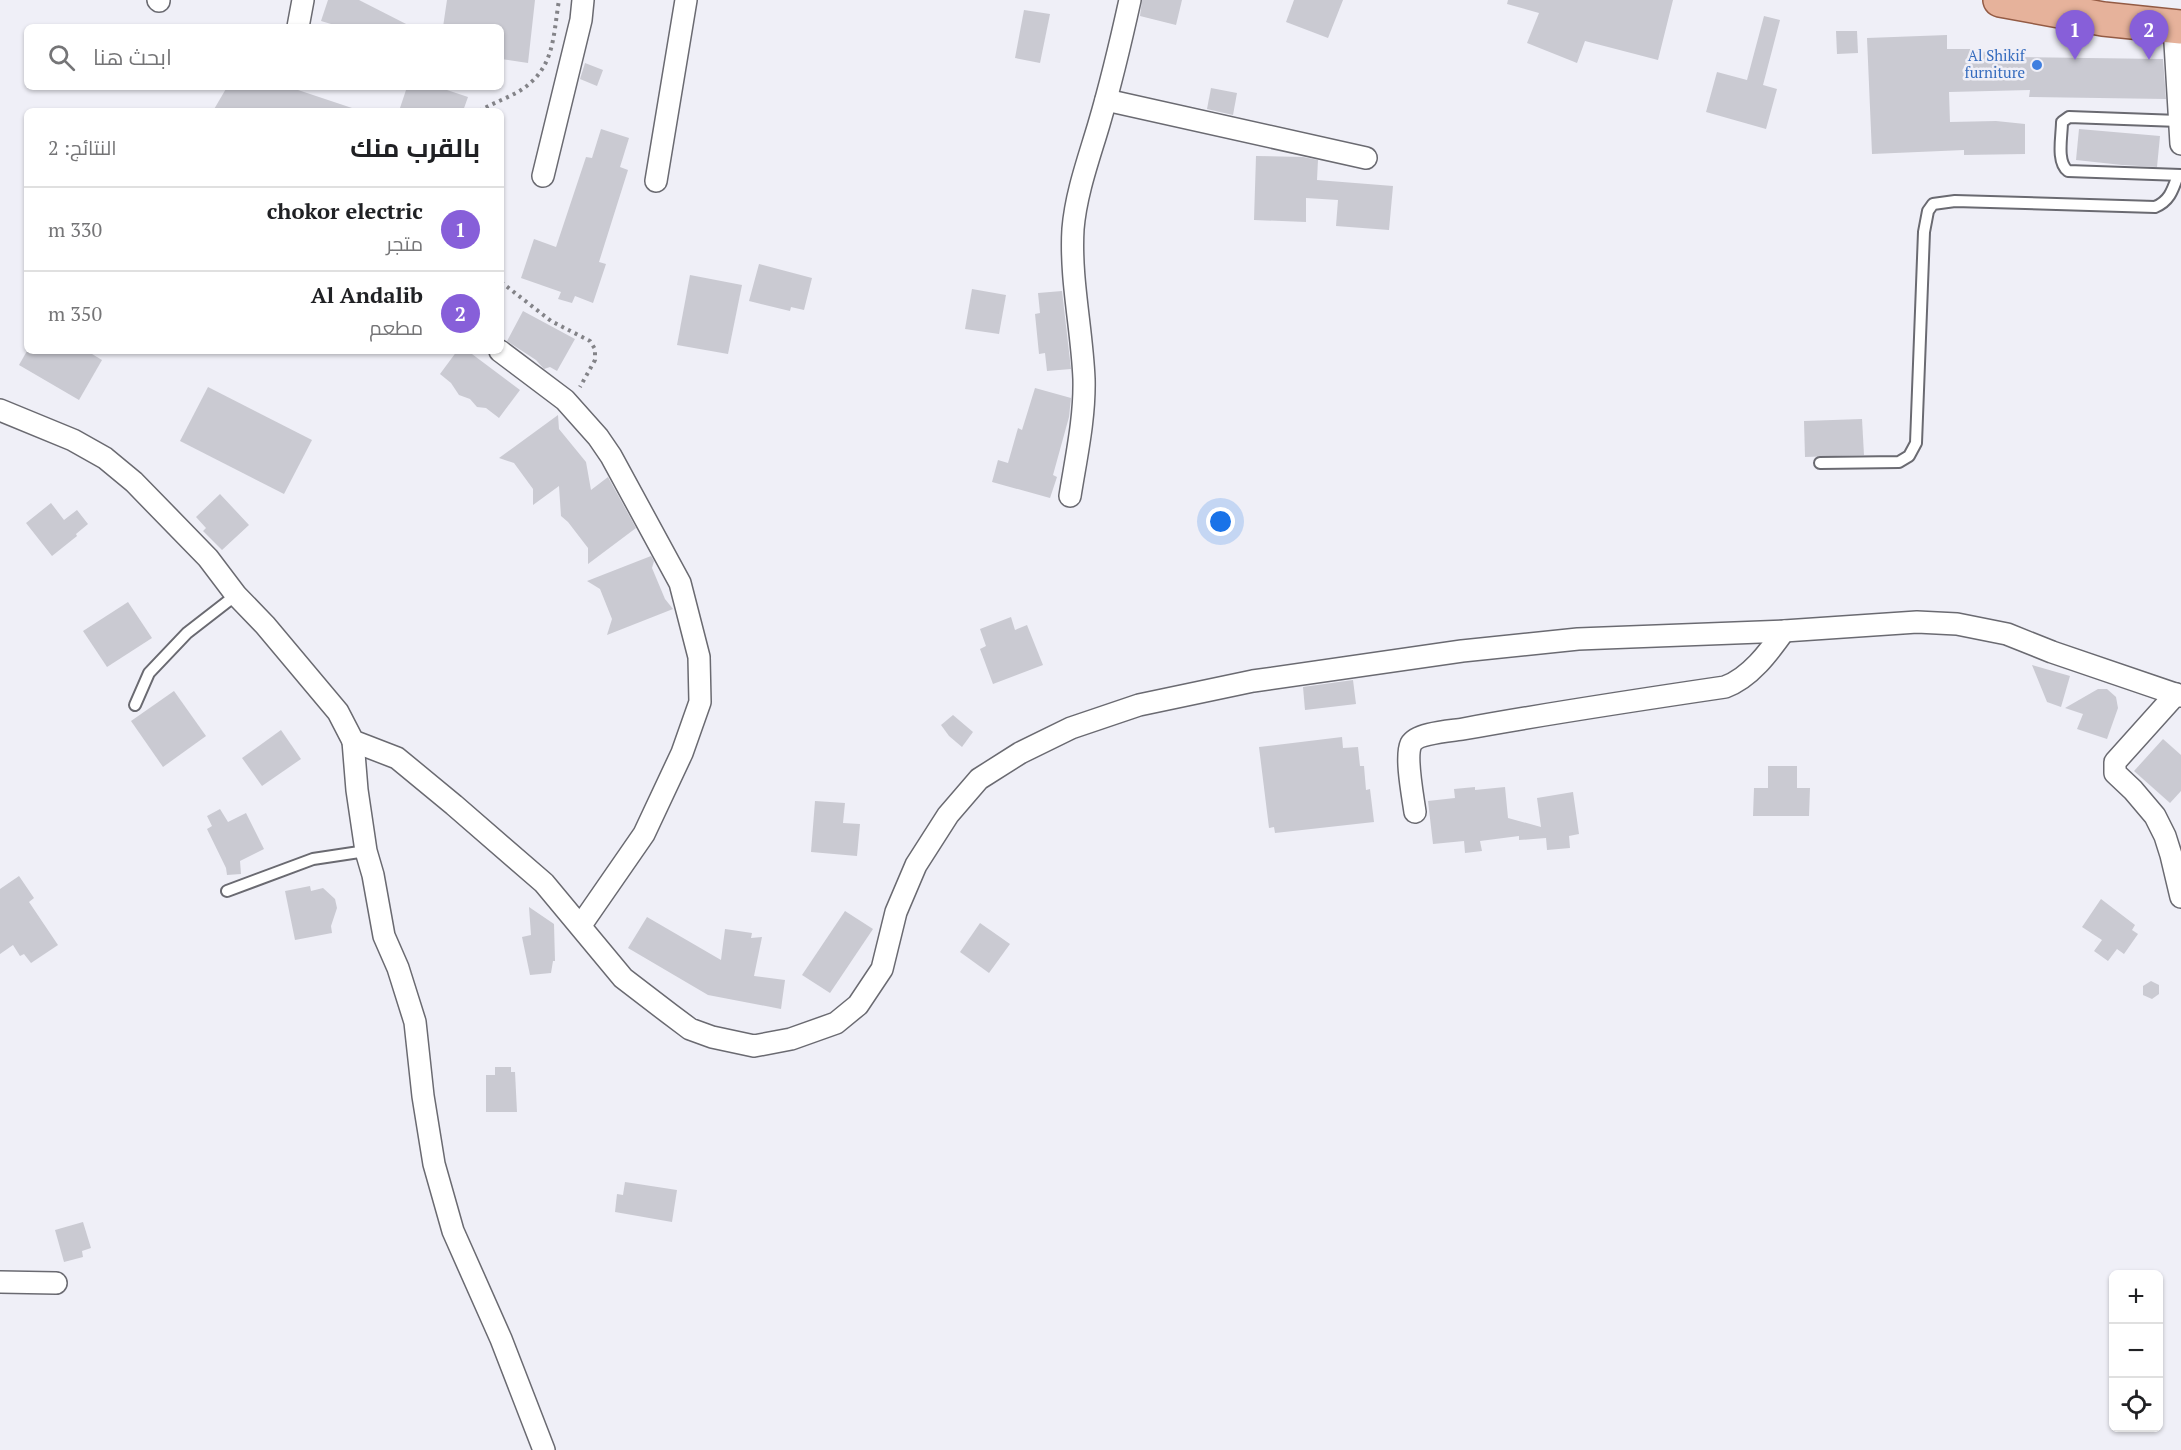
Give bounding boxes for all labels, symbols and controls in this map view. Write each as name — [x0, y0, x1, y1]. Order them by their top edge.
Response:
pin: 1 — [2056, 10, 2094, 60]
pin: 2 — [2130, 10, 2168, 60]
search box — [24, 24, 504, 90]
icon: search — [45, 41, 78, 74]
text: ابحث هنا — [93, 42, 172, 71]
place label: Al Shikif furniture — [1965, 45, 2026, 82]
marker: Al Shikif furniture — [2030, 58, 2044, 72]
text: بالقرب منك — [350, 130, 480, 164]
text: النتائج: 2 — [48, 134, 117, 161]
text: chokor electric — [267, 196, 423, 225]
text: 330 m — [48, 216, 102, 243]
text: 1 — [455, 216, 466, 243]
text: متجر — [386, 230, 423, 257]
text: Al Andalib — [311, 280, 423, 309]
text: 350 m — [48, 300, 102, 327]
text: 2 — [455, 300, 466, 327]
text: مطعم — [369, 314, 423, 341]
your location — [1206, 507, 1235, 536]
map controls — [2109, 1270, 2163, 1432]
button: + — [2109, 1270, 2163, 1324]
button: − — [2109, 1324, 2163, 1378]
button: locate — [2109, 1378, 2163, 1432]

